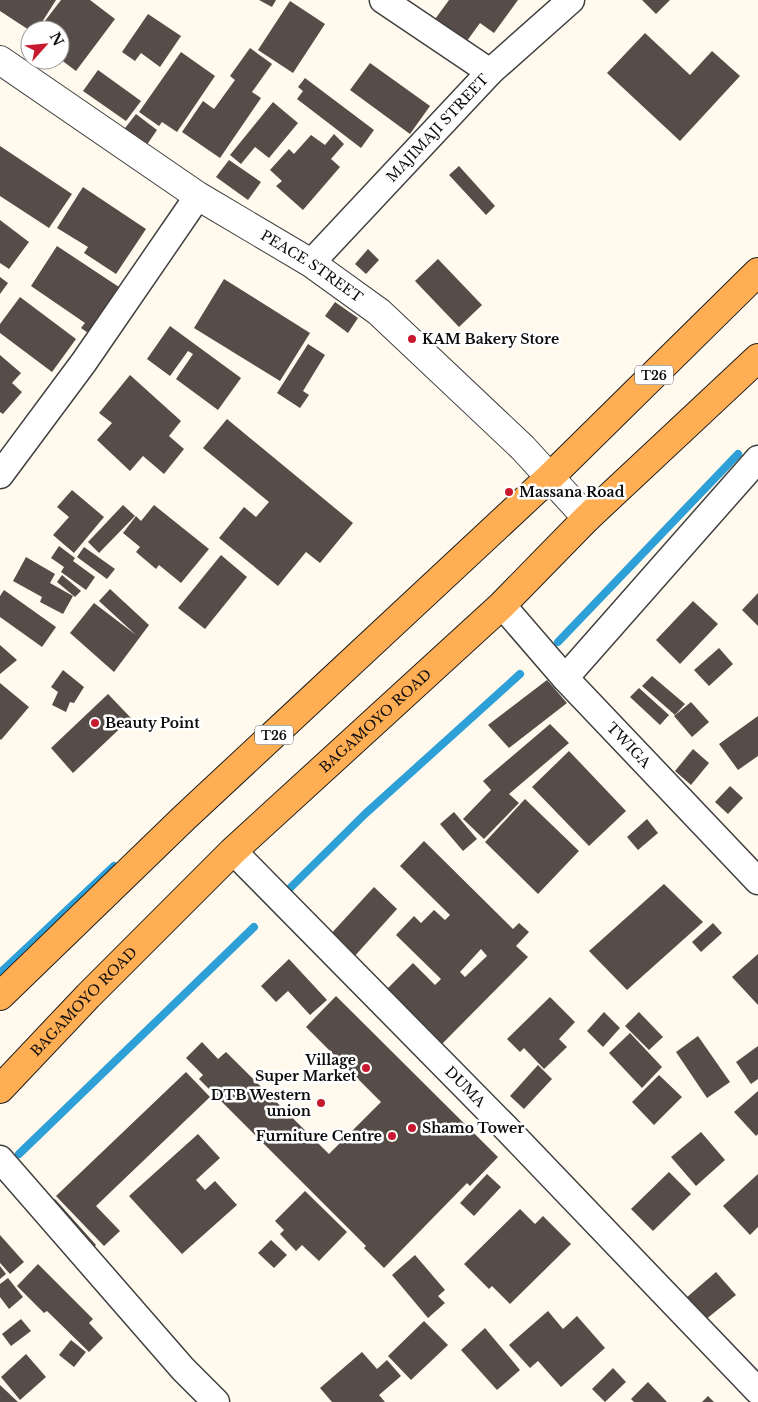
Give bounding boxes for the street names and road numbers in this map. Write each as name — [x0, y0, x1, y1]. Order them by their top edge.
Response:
street label: MAJIMAJI STREET — [383, 70, 492, 186]
street label: PEACE STREET — [257, 226, 366, 306]
road number: T26 — [635, 366, 673, 384]
street label: BAGAMOYO ROAD — [316, 665, 435, 777]
street label: TWIGA — [603, 719, 655, 772]
road number: T26 — [255, 726, 293, 744]
street label: BAGAMOYO ROAD — [27, 943, 141, 1060]
street label: DUMA — [441, 1062, 490, 1111]

